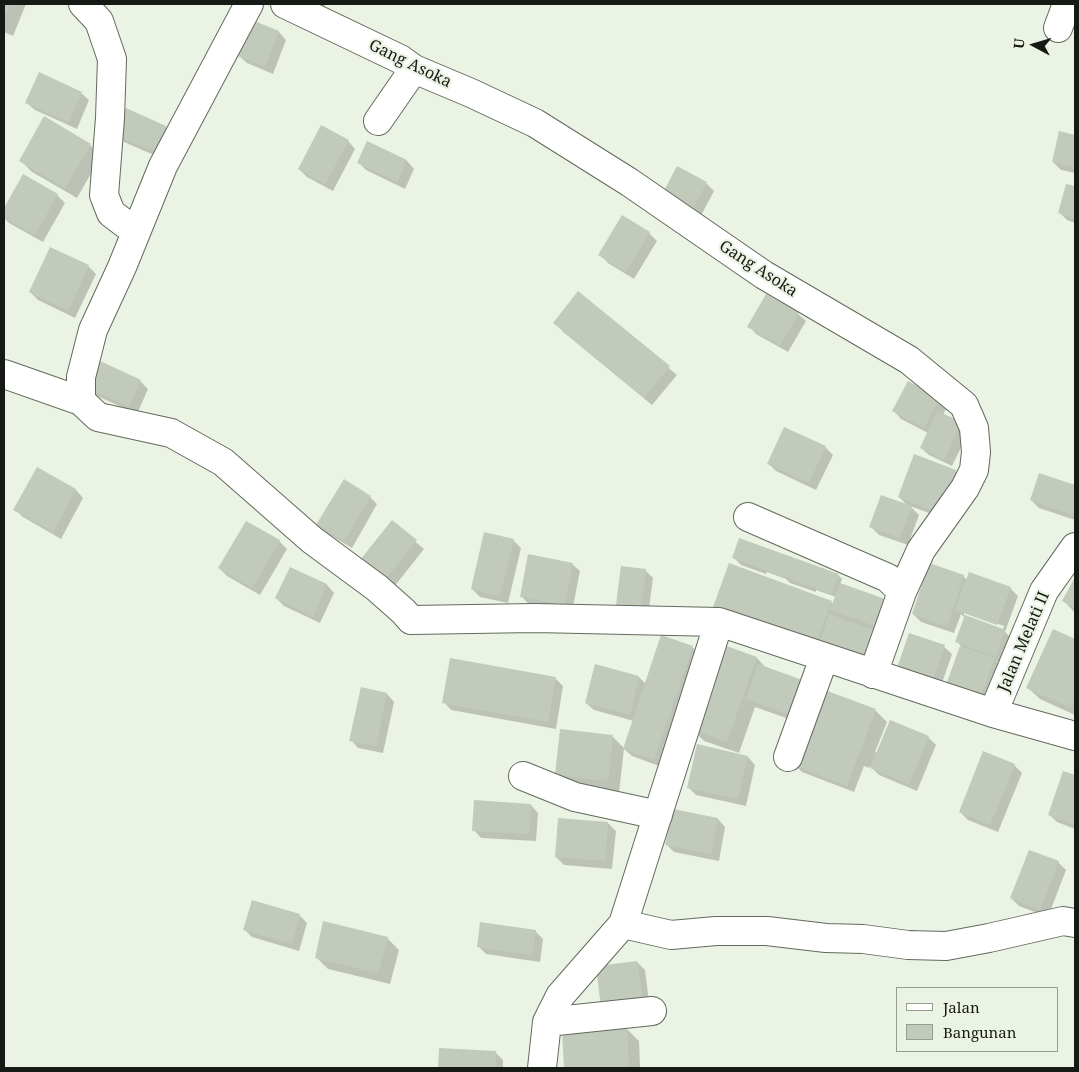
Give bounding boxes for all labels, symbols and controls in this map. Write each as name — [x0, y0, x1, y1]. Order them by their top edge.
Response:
north arrow — [1009, 20, 1059, 70]
street label: Gang Asoka — [366, 36, 454, 92]
text: U — [1009, 37, 1029, 50]
street label: Gang Asoka — [715, 237, 801, 301]
street label: Jalan Melati II — [994, 589, 1054, 695]
legend — [896, 987, 1059, 1052]
text: Jalan — [943, 997, 980, 1017]
text: Bangunan — [943, 1022, 1016, 1042]

